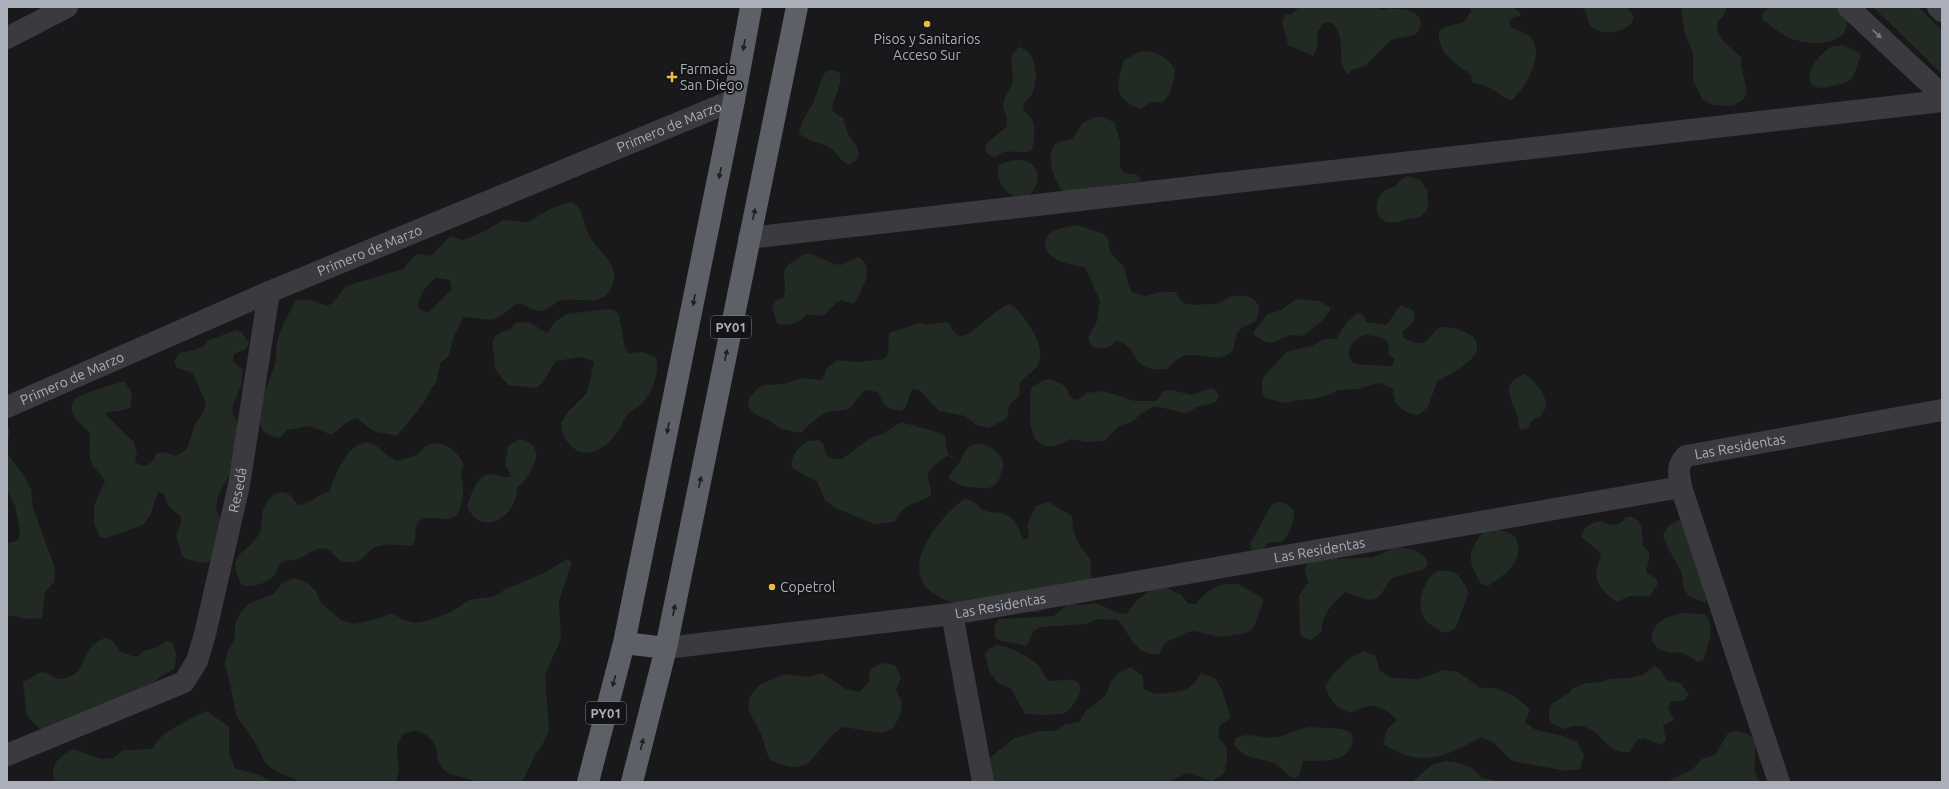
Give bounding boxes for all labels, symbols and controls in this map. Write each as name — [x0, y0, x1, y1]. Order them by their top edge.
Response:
marker: Pisos y Sanitarios Acceso Sur — [922, 19, 932, 29]
one-way arrow — [1872, 29, 1882, 39]
place label: Pisos y Sanitarios Acceso Sur — [874, 31, 980, 63]
one-way arrow — [741, 39, 747, 51]
place label: Farmacia San Diego — [680, 61, 743, 93]
marker: Farmacia San Diego — [667, 72, 677, 82]
street label: Primero de Marzo — [614, 98, 724, 156]
one-way arrow — [716, 167, 722, 179]
one-way arrow — [752, 208, 758, 220]
street label: Primero de Marzo — [315, 222, 424, 279]
one-way arrow — [690, 294, 696, 307]
road number: PY01 — [711, 316, 751, 338]
street label: Primero de Marzo — [18, 349, 127, 408]
one-way arrow — [723, 349, 729, 361]
one-way arrow — [665, 422, 671, 434]
street label: Las Residentas — [1693, 430, 1787, 462]
street label: Resedá — [225, 466, 250, 514]
one-way arrow — [697, 476, 703, 488]
street label: Las Residentas — [1273, 534, 1366, 566]
place label: Copetrol — [780, 579, 836, 595]
marker: Copetrol — [767, 582, 777, 592]
street label: Las Residentas — [953, 590, 1047, 621]
one-way arrow — [671, 604, 677, 616]
one-way arrow — [611, 675, 617, 687]
road number: PY01 — [586, 702, 626, 724]
one-way arrow — [639, 738, 645, 750]

